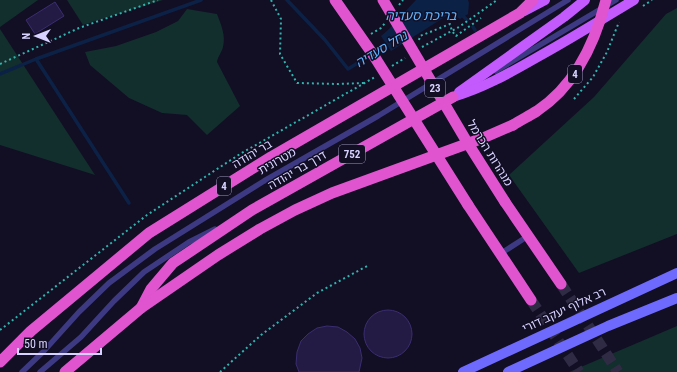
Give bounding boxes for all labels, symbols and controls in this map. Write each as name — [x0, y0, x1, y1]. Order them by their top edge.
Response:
water label: בריכת סעדיה — [385, 8, 457, 23]
north arrow — [16, 16, 56, 56]
water label: נחל סעדיה — [352, 27, 411, 70]
text: N — [20, 32, 33, 39]
road number: 4 — [568, 65, 582, 83]
road number: 23 — [425, 79, 445, 97]
street label: מנהרות הכרמל — [464, 118, 516, 189]
street label: בר יהודה — [230, 137, 274, 171]
street label: מטרונית — [256, 145, 298, 177]
road number: 752 — [339, 145, 365, 163]
street label: דרך בר יהודה — [265, 147, 329, 192]
road number: 4 — [217, 177, 231, 195]
street label: רב אלוף יעקב דורי — [520, 285, 608, 335]
scale bar — [18, 330, 101, 356]
text: 50 m — [24, 337, 48, 351]

